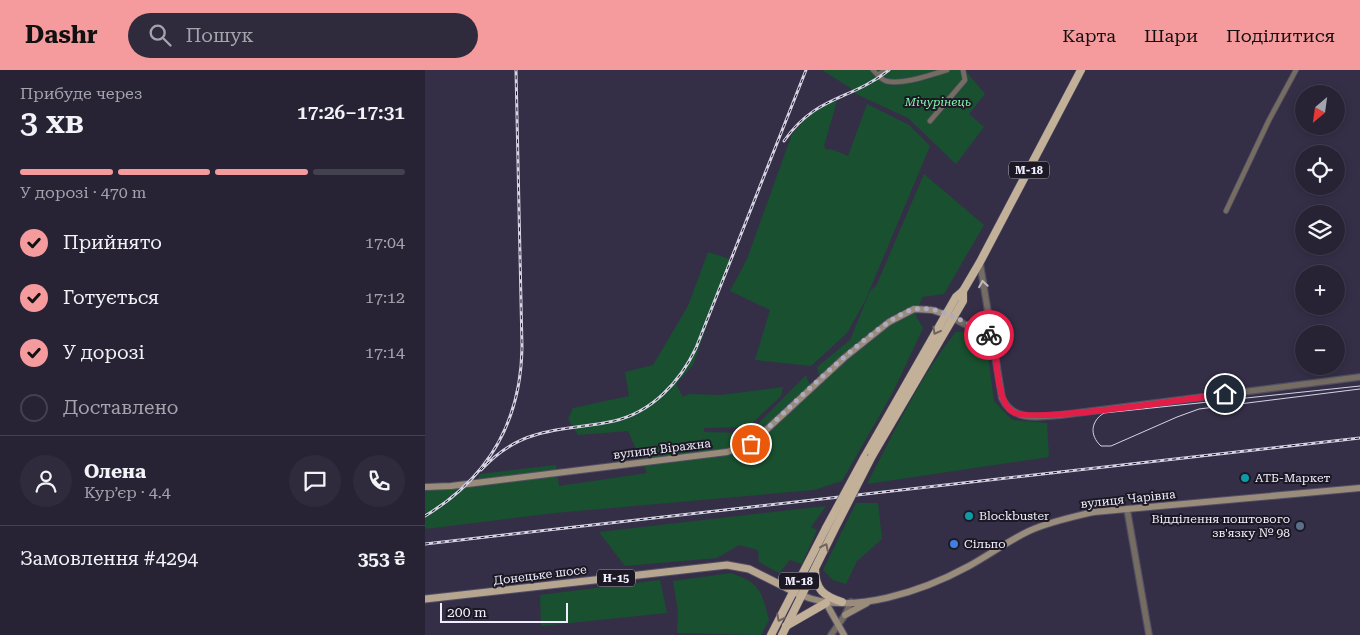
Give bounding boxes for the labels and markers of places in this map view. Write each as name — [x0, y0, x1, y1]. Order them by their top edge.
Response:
pin — [1204, 373, 1246, 415]
pin — [730, 423, 772, 465]
place label: АТБ-Маркет — [1255, 471, 1331, 485]
marker: АТБ-Маркет — [1239, 472, 1251, 484]
place label: Blockbuster — [979, 509, 1049, 523]
marker: Blockbuster — [963, 510, 975, 522]
place label: Відділення поштового зв'язку № 98 — [1152, 512, 1290, 540]
marker: Відділення поштового зв'язку № 98 — [1294, 520, 1306, 532]
place label: Сільпо — [964, 537, 1006, 551]
marker: Сільпо — [948, 538, 960, 550]

